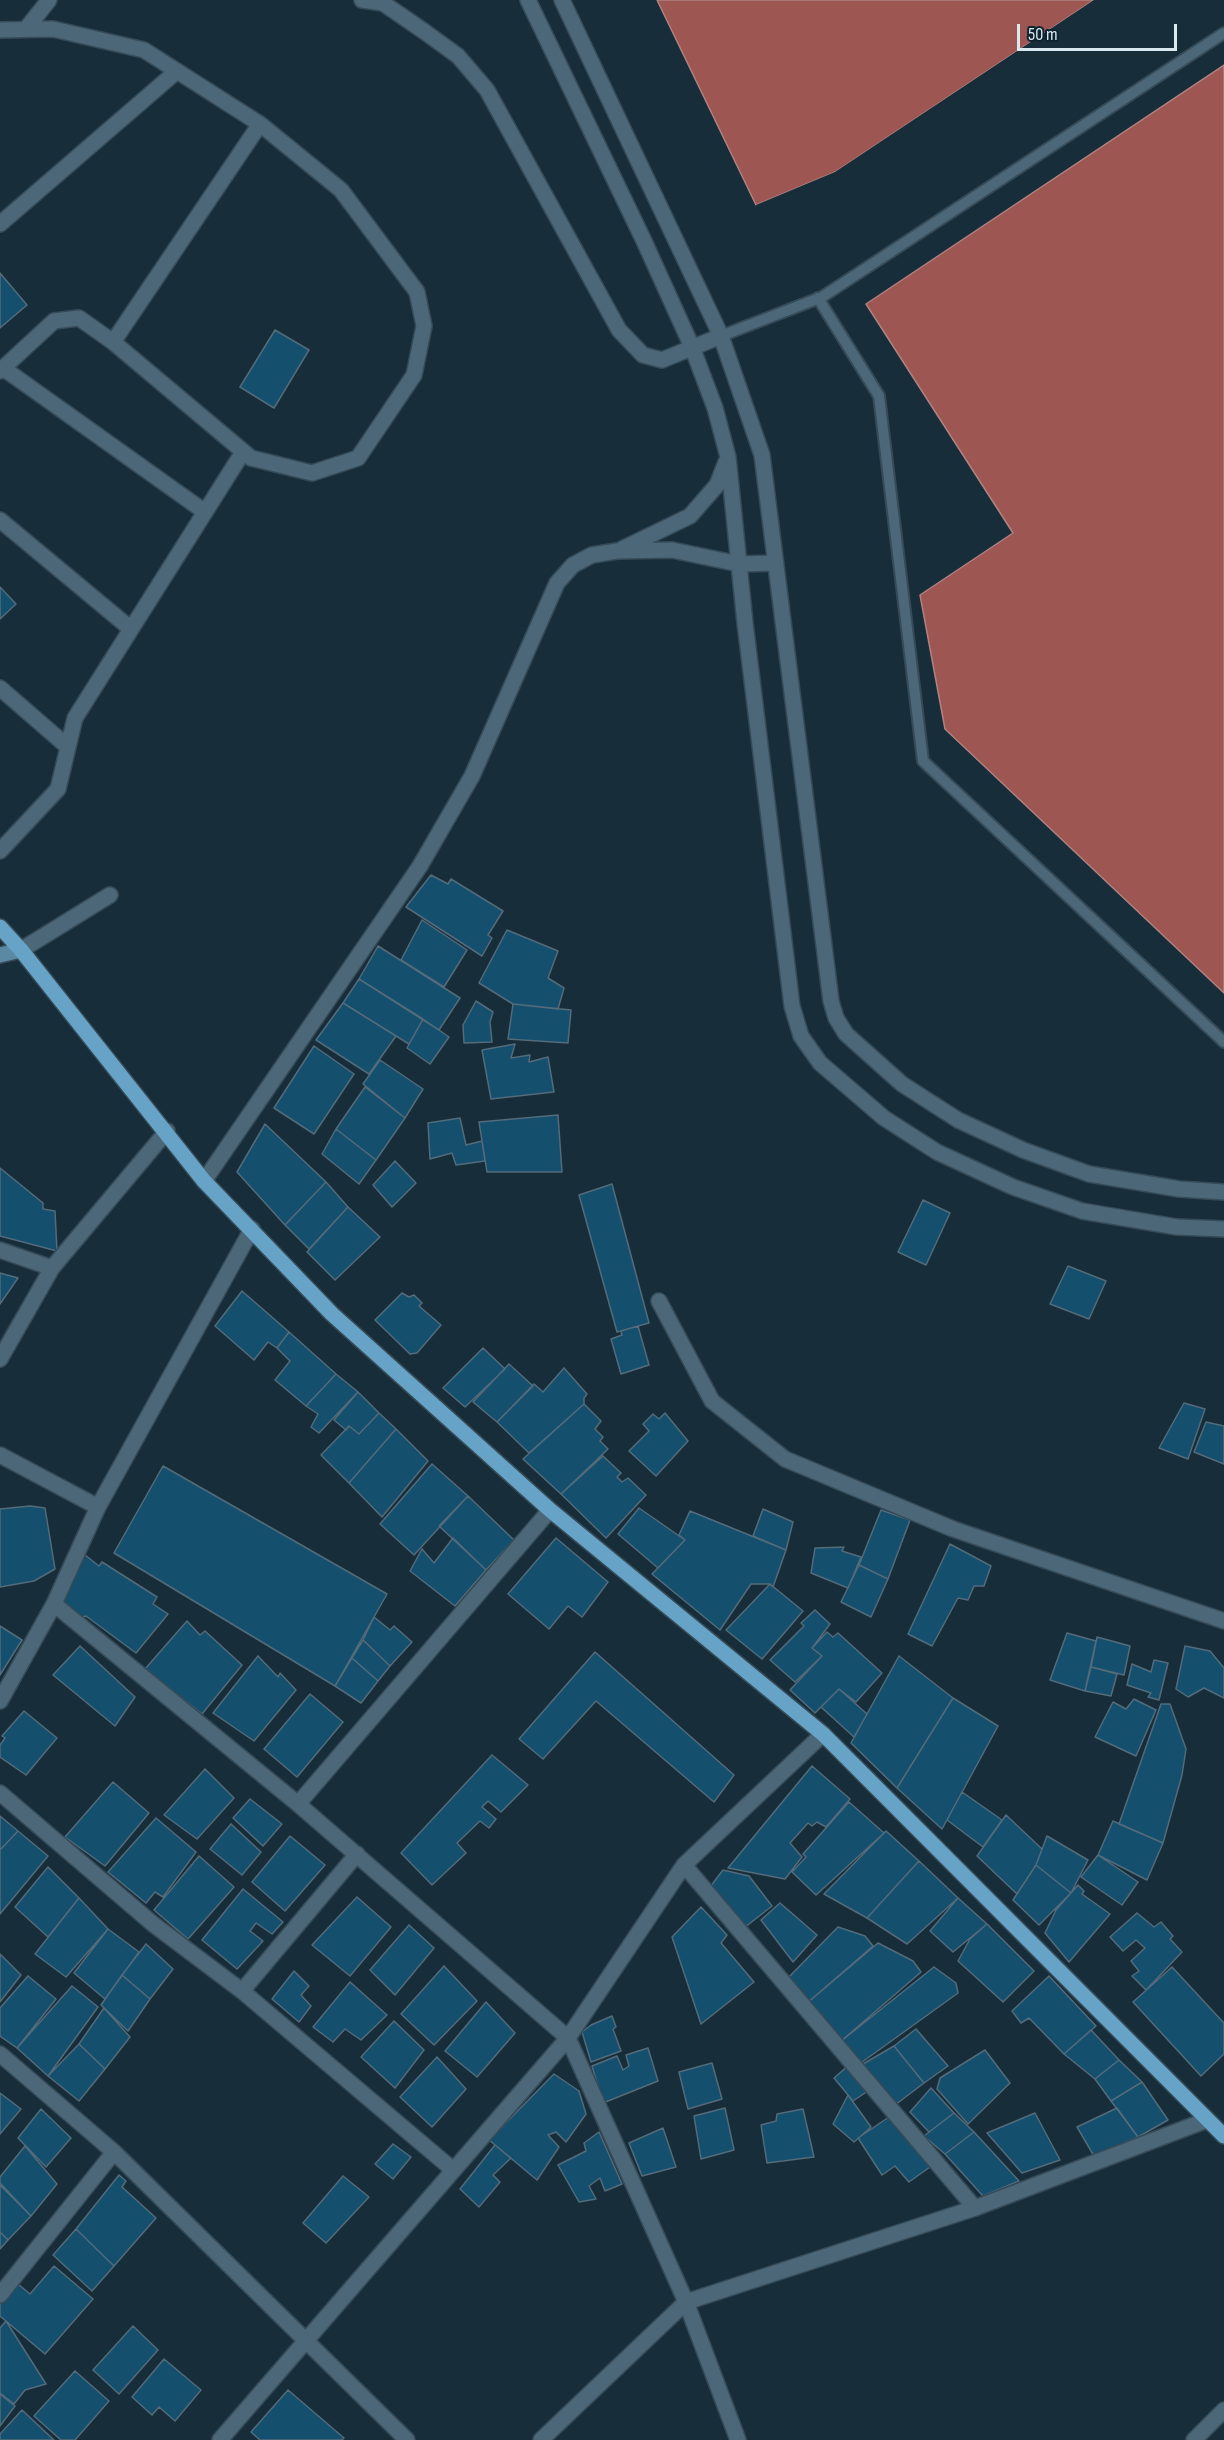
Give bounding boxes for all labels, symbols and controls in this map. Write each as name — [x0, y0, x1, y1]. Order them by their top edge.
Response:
scale bar — [1020, 12, 1180, 50]
text: 50 m — [1028, 24, 1058, 45]

